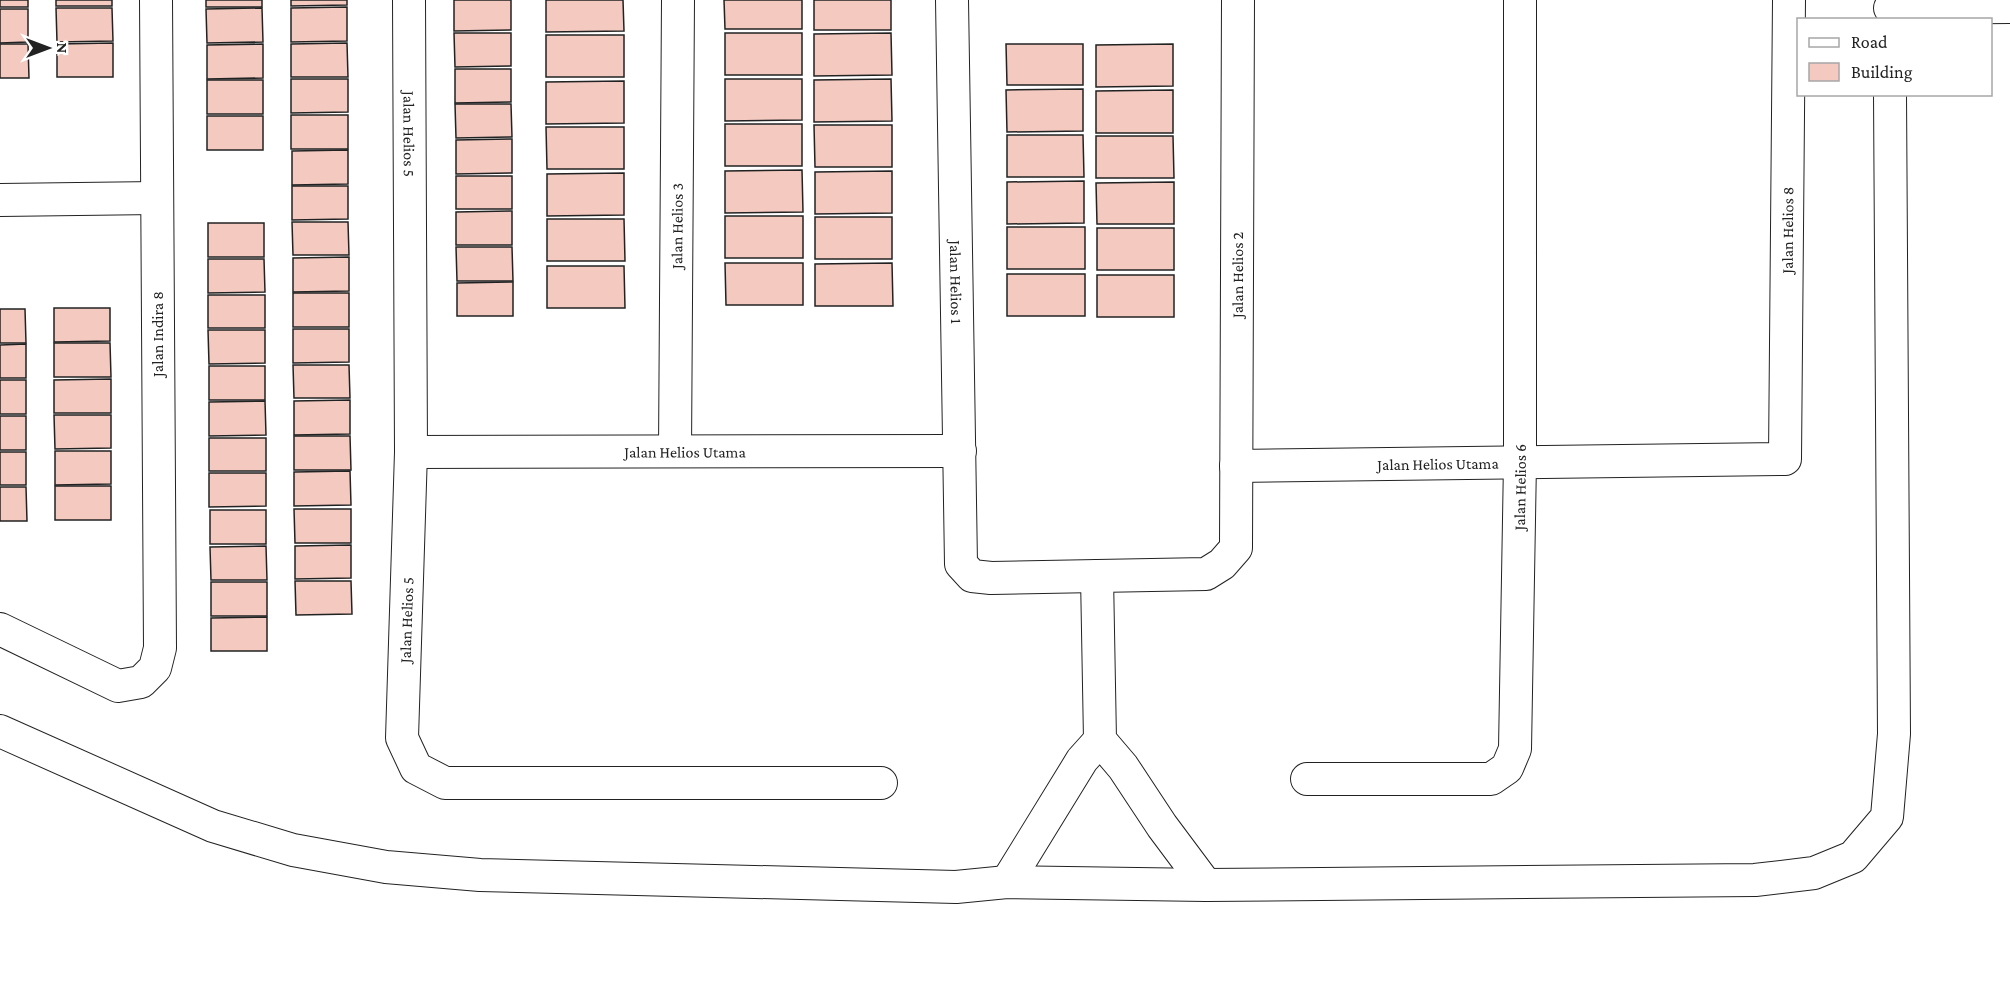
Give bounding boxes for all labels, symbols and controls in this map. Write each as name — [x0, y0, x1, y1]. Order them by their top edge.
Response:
north arrow — [18, 18, 78, 78]
legend — [1797, 18, 1992, 96]
text: Road — [1851, 32, 1888, 52]
text: N — [54, 43, 71, 54]
text: Building — [1851, 62, 1913, 82]
street label: Jalan Helios 5 — [399, 89, 418, 177]
street label: Jalan Helios 3 — [668, 183, 686, 271]
street label: Jalan Helios 8 — [1779, 186, 1797, 276]
street label: Jalan Helios 2 — [1229, 232, 1247, 320]
street label: Jalan Helios 1 — [946, 238, 965, 324]
street label: Jalan Indira 8 — [149, 291, 167, 379]
street label: Jalan Helios Utama — [622, 443, 746, 462]
street label: Jalan Helios 6 — [1511, 444, 1529, 533]
street label: Jalan Helios Utama — [1375, 455, 1500, 474]
street label: Jalan Helios 5 — [396, 577, 417, 665]

